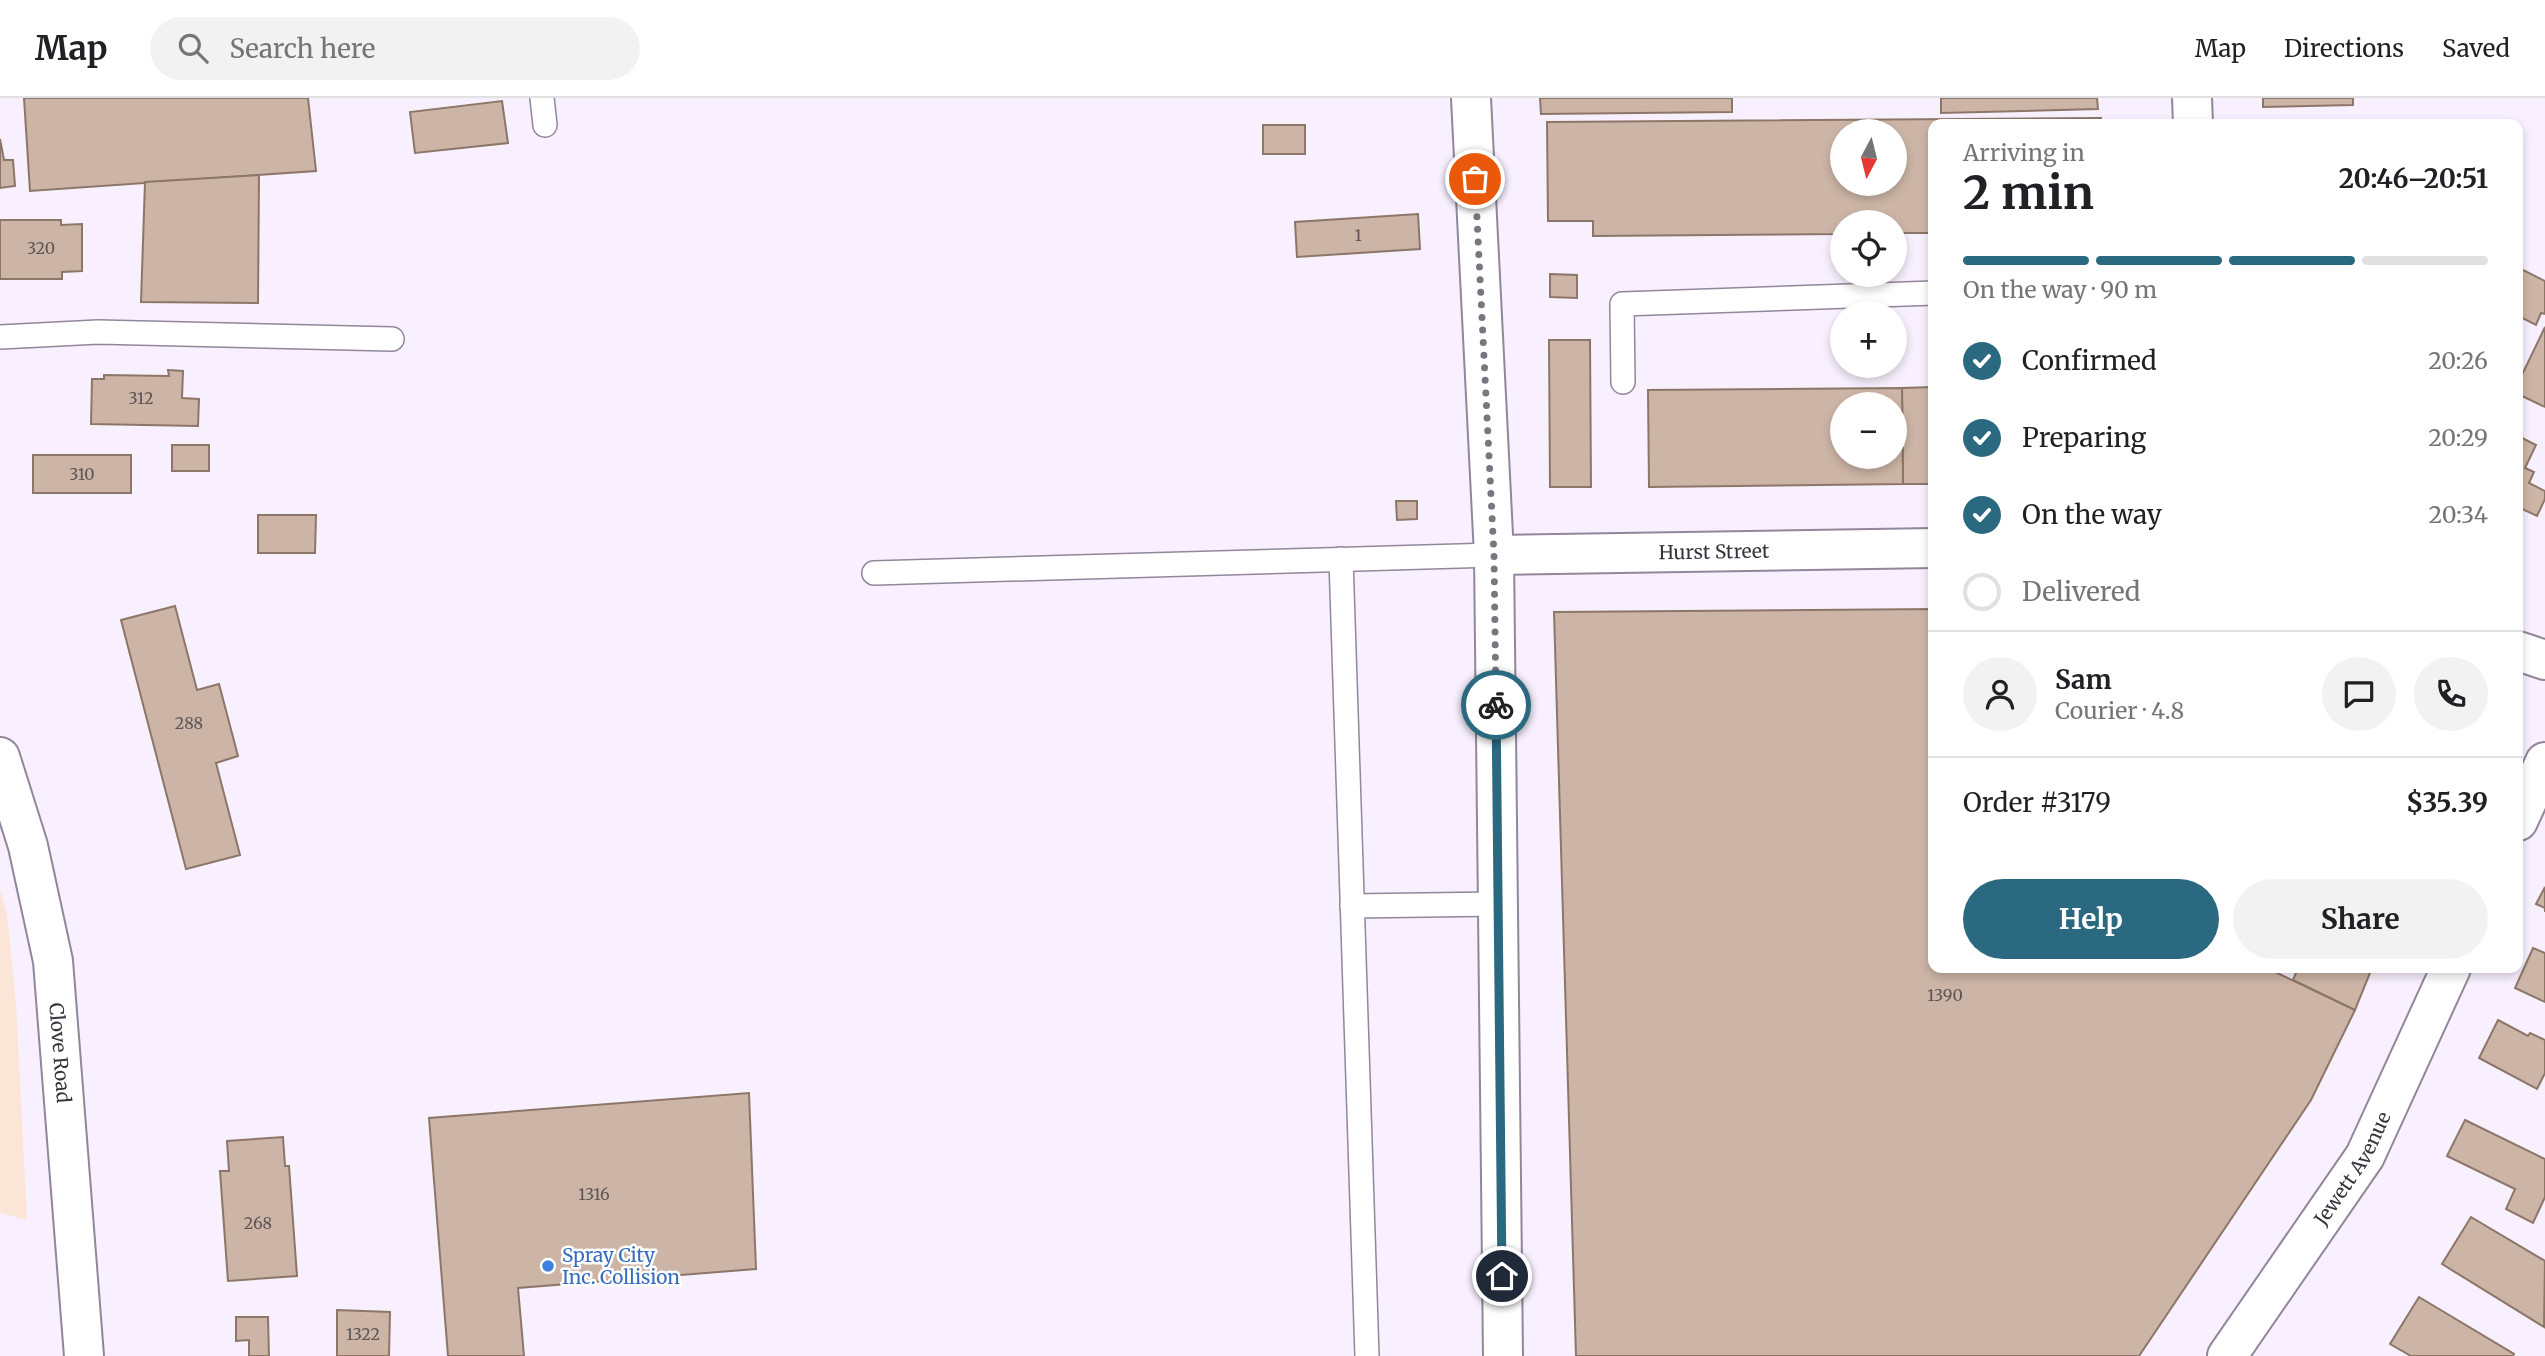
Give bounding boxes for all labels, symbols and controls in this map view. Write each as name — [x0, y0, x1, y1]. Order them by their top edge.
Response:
search box — [150, 17, 640, 80]
text: Map — [35, 28, 108, 69]
icon: search — [174, 29, 212, 67]
text: Search here — [230, 32, 375, 65]
text: Map — [2195, 33, 2246, 64]
text: Directions — [2284, 33, 2404, 64]
text: Saved — [2442, 33, 2510, 64]
north arrow — [1830, 119, 1908, 196]
map controls — [1830, 119, 1907, 469]
text: Arriving in — [1963, 138, 2085, 167]
pin — [1445, 149, 1505, 209]
icon: bag — [1456, 160, 1494, 198]
text: 20:46–20:51 — [2339, 162, 2488, 195]
text: 2 min — [1963, 164, 2094, 222]
button: locate — [1830, 210, 1907, 287]
house number: 1 — [1354, 225, 1362, 245]
house number: 320 — [27, 238, 55, 258]
text: On the way · 90 m — [1963, 275, 2157, 304]
button: + — [1830, 301, 1907, 378]
icon: check — [1963, 342, 2001, 380]
text: Confirmed — [2022, 344, 2157, 377]
text: 20:26 — [2428, 346, 2488, 375]
house number: 312 — [128, 388, 154, 408]
button: − — [1830, 392, 1907, 469]
icon: check — [1963, 419, 2001, 457]
text: Preparing — [2022, 421, 2146, 454]
text: 20:29 — [2428, 423, 2488, 452]
house number: 310 — [69, 464, 95, 484]
icon: check — [1963, 496, 2001, 534]
text: On the way — [2022, 498, 2162, 531]
text: 20:34 — [2429, 500, 2488, 529]
street label: Hurst Street — [1658, 539, 1770, 564]
text: Delivered — [2022, 575, 2141, 608]
button: person — [1963, 657, 2037, 731]
button: chat — [2322, 657, 2396, 731]
button: phone — [2414, 657, 2488, 731]
text: Sam — [2055, 663, 2112, 696]
courier — [1461, 670, 1531, 740]
icon: bike — [1477, 686, 1515, 724]
text: Courier · 4.8 — [2055, 696, 2184, 725]
house number: 288 — [175, 713, 203, 733]
text: Order #3179 — [1963, 786, 2111, 819]
text: $35.39 — [2406, 786, 2488, 819]
button: Help — [1963, 879, 2219, 959]
button: Share — [2233, 879, 2488, 959]
house number: 1390 — [1927, 985, 1963, 1005]
street label: Clove Road — [44, 1002, 76, 1104]
street label: Jewett Avenue — [2308, 1108, 2396, 1231]
house number: 1316 — [578, 1184, 610, 1204]
house number: 268 — [244, 1213, 272, 1233]
place label: Spray City Inc. Collision — [562, 1243, 680, 1289]
pin — [1472, 1246, 1532, 1306]
icon: home — [1483, 1257, 1521, 1295]
marker: Spray City Inc. Collision — [540, 1258, 556, 1274]
house number: 1322 — [346, 1324, 380, 1344]

